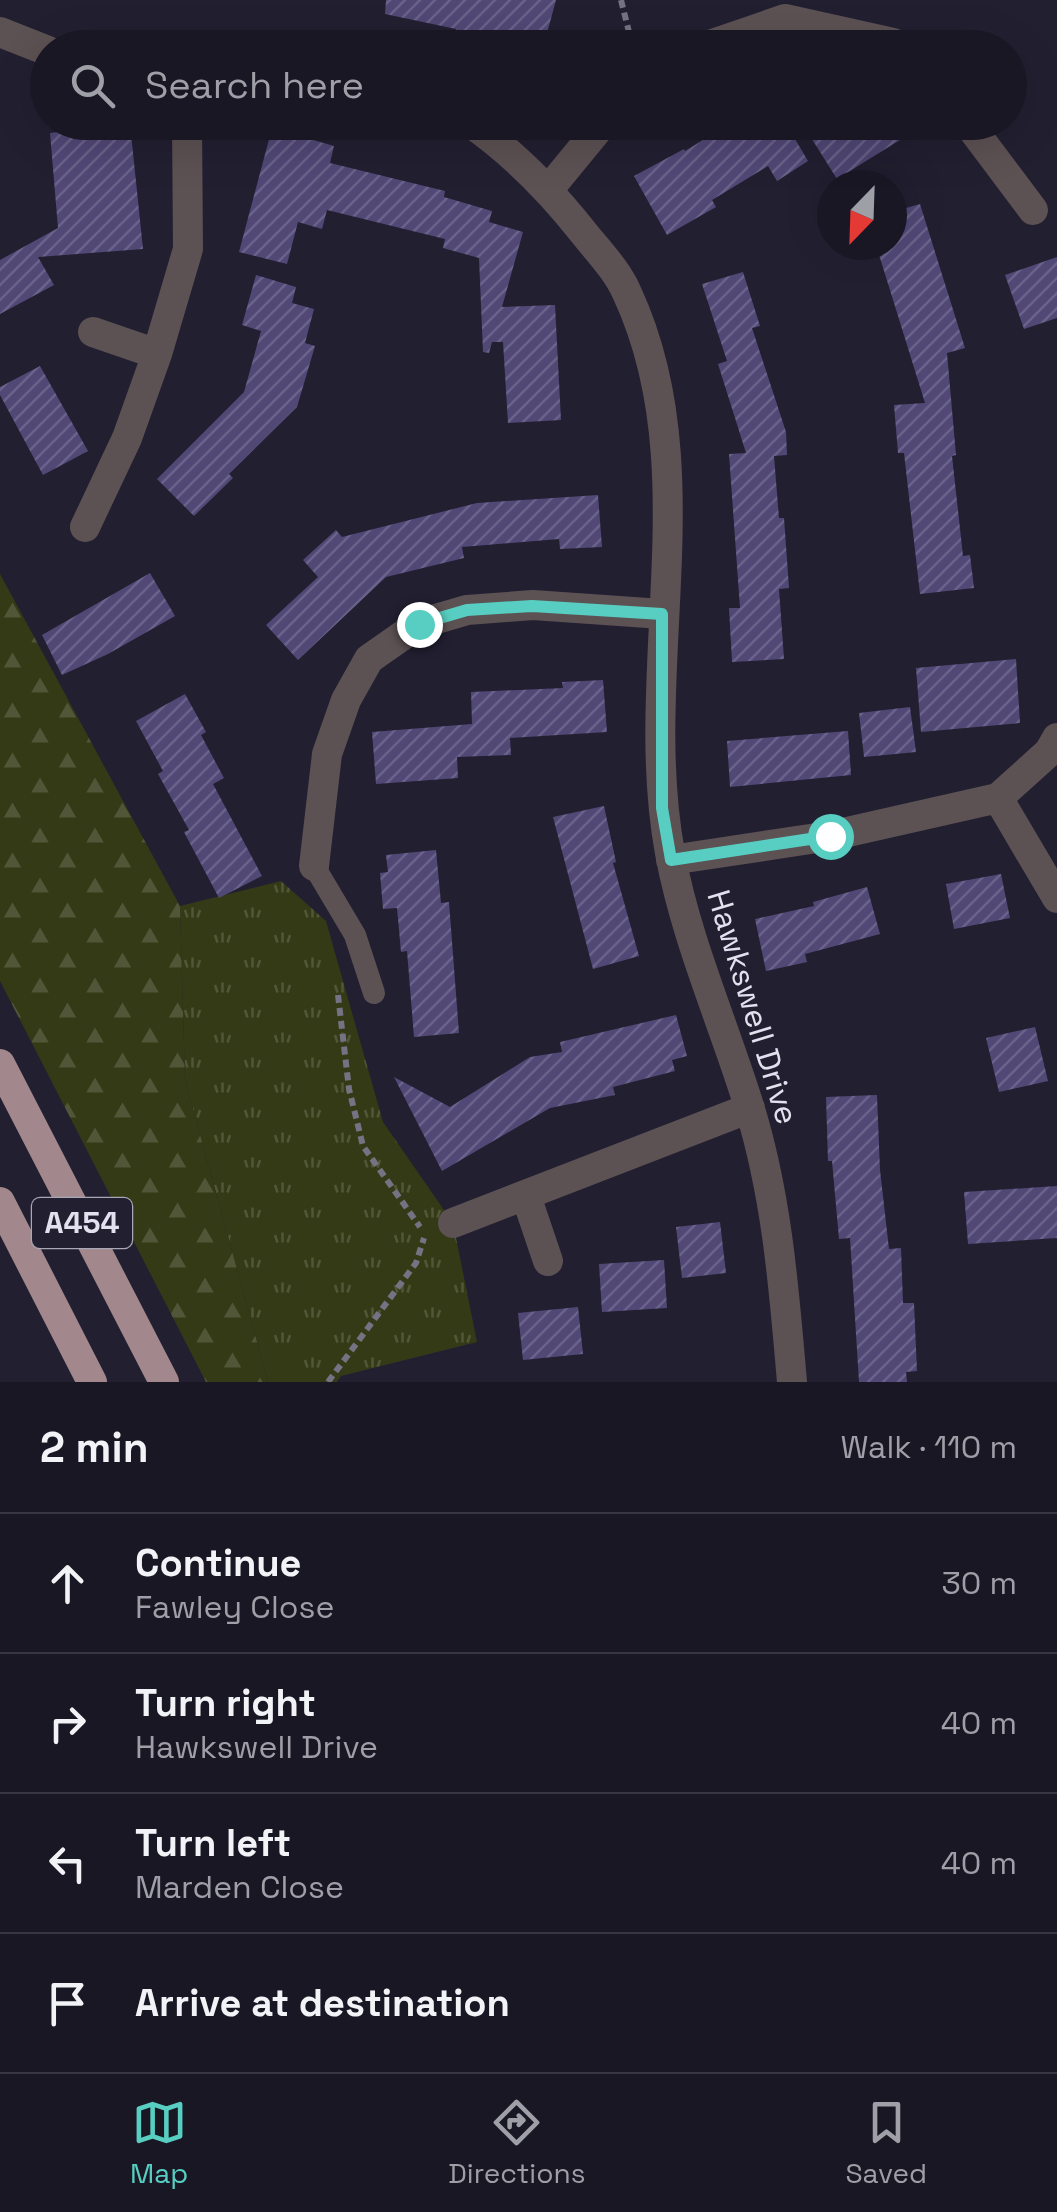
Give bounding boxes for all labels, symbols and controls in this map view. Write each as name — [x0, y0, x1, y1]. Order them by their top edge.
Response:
search box — [30, 30, 1027, 140]
icon: search — [65, 58, 120, 113]
text: Search here — [145, 61, 364, 109]
north arrow — [817, 170, 907, 260]
route end — [397, 602, 443, 648]
route start — [808, 814, 854, 860]
street label: Hawkswell Drive — [698, 885, 808, 1129]
road number: A454 — [32, 1198, 132, 1248]
text: 2 min — [40, 1421, 149, 1474]
text: Walk · 110 m — [840, 1427, 1017, 1467]
text: Continue — [135, 1539, 301, 1587]
icon: ahead — [40, 1556, 95, 1611]
text: 30 m — [941, 1563, 1017, 1603]
text: Fawley Close — [135, 1587, 334, 1627]
text: Turn right — [135, 1679, 316, 1727]
icon: right — [40, 1696, 95, 1751]
text: 40 m — [941, 1703, 1017, 1743]
text: Hawkswell Drive — [135, 1727, 378, 1767]
text: Turn left — [135, 1819, 291, 1867]
icon: left — [40, 1836, 95, 1891]
text: 40 m — [941, 1843, 1017, 1883]
text: Marden Close — [135, 1867, 344, 1907]
icon: arrive — [40, 1976, 95, 2031]
text: Arrive at destination — [135, 1979, 510, 2027]
tab: Map — [130, 2095, 188, 2191]
tab: Directions — [448, 2095, 585, 2191]
tab: Saved — [845, 2095, 927, 2191]

